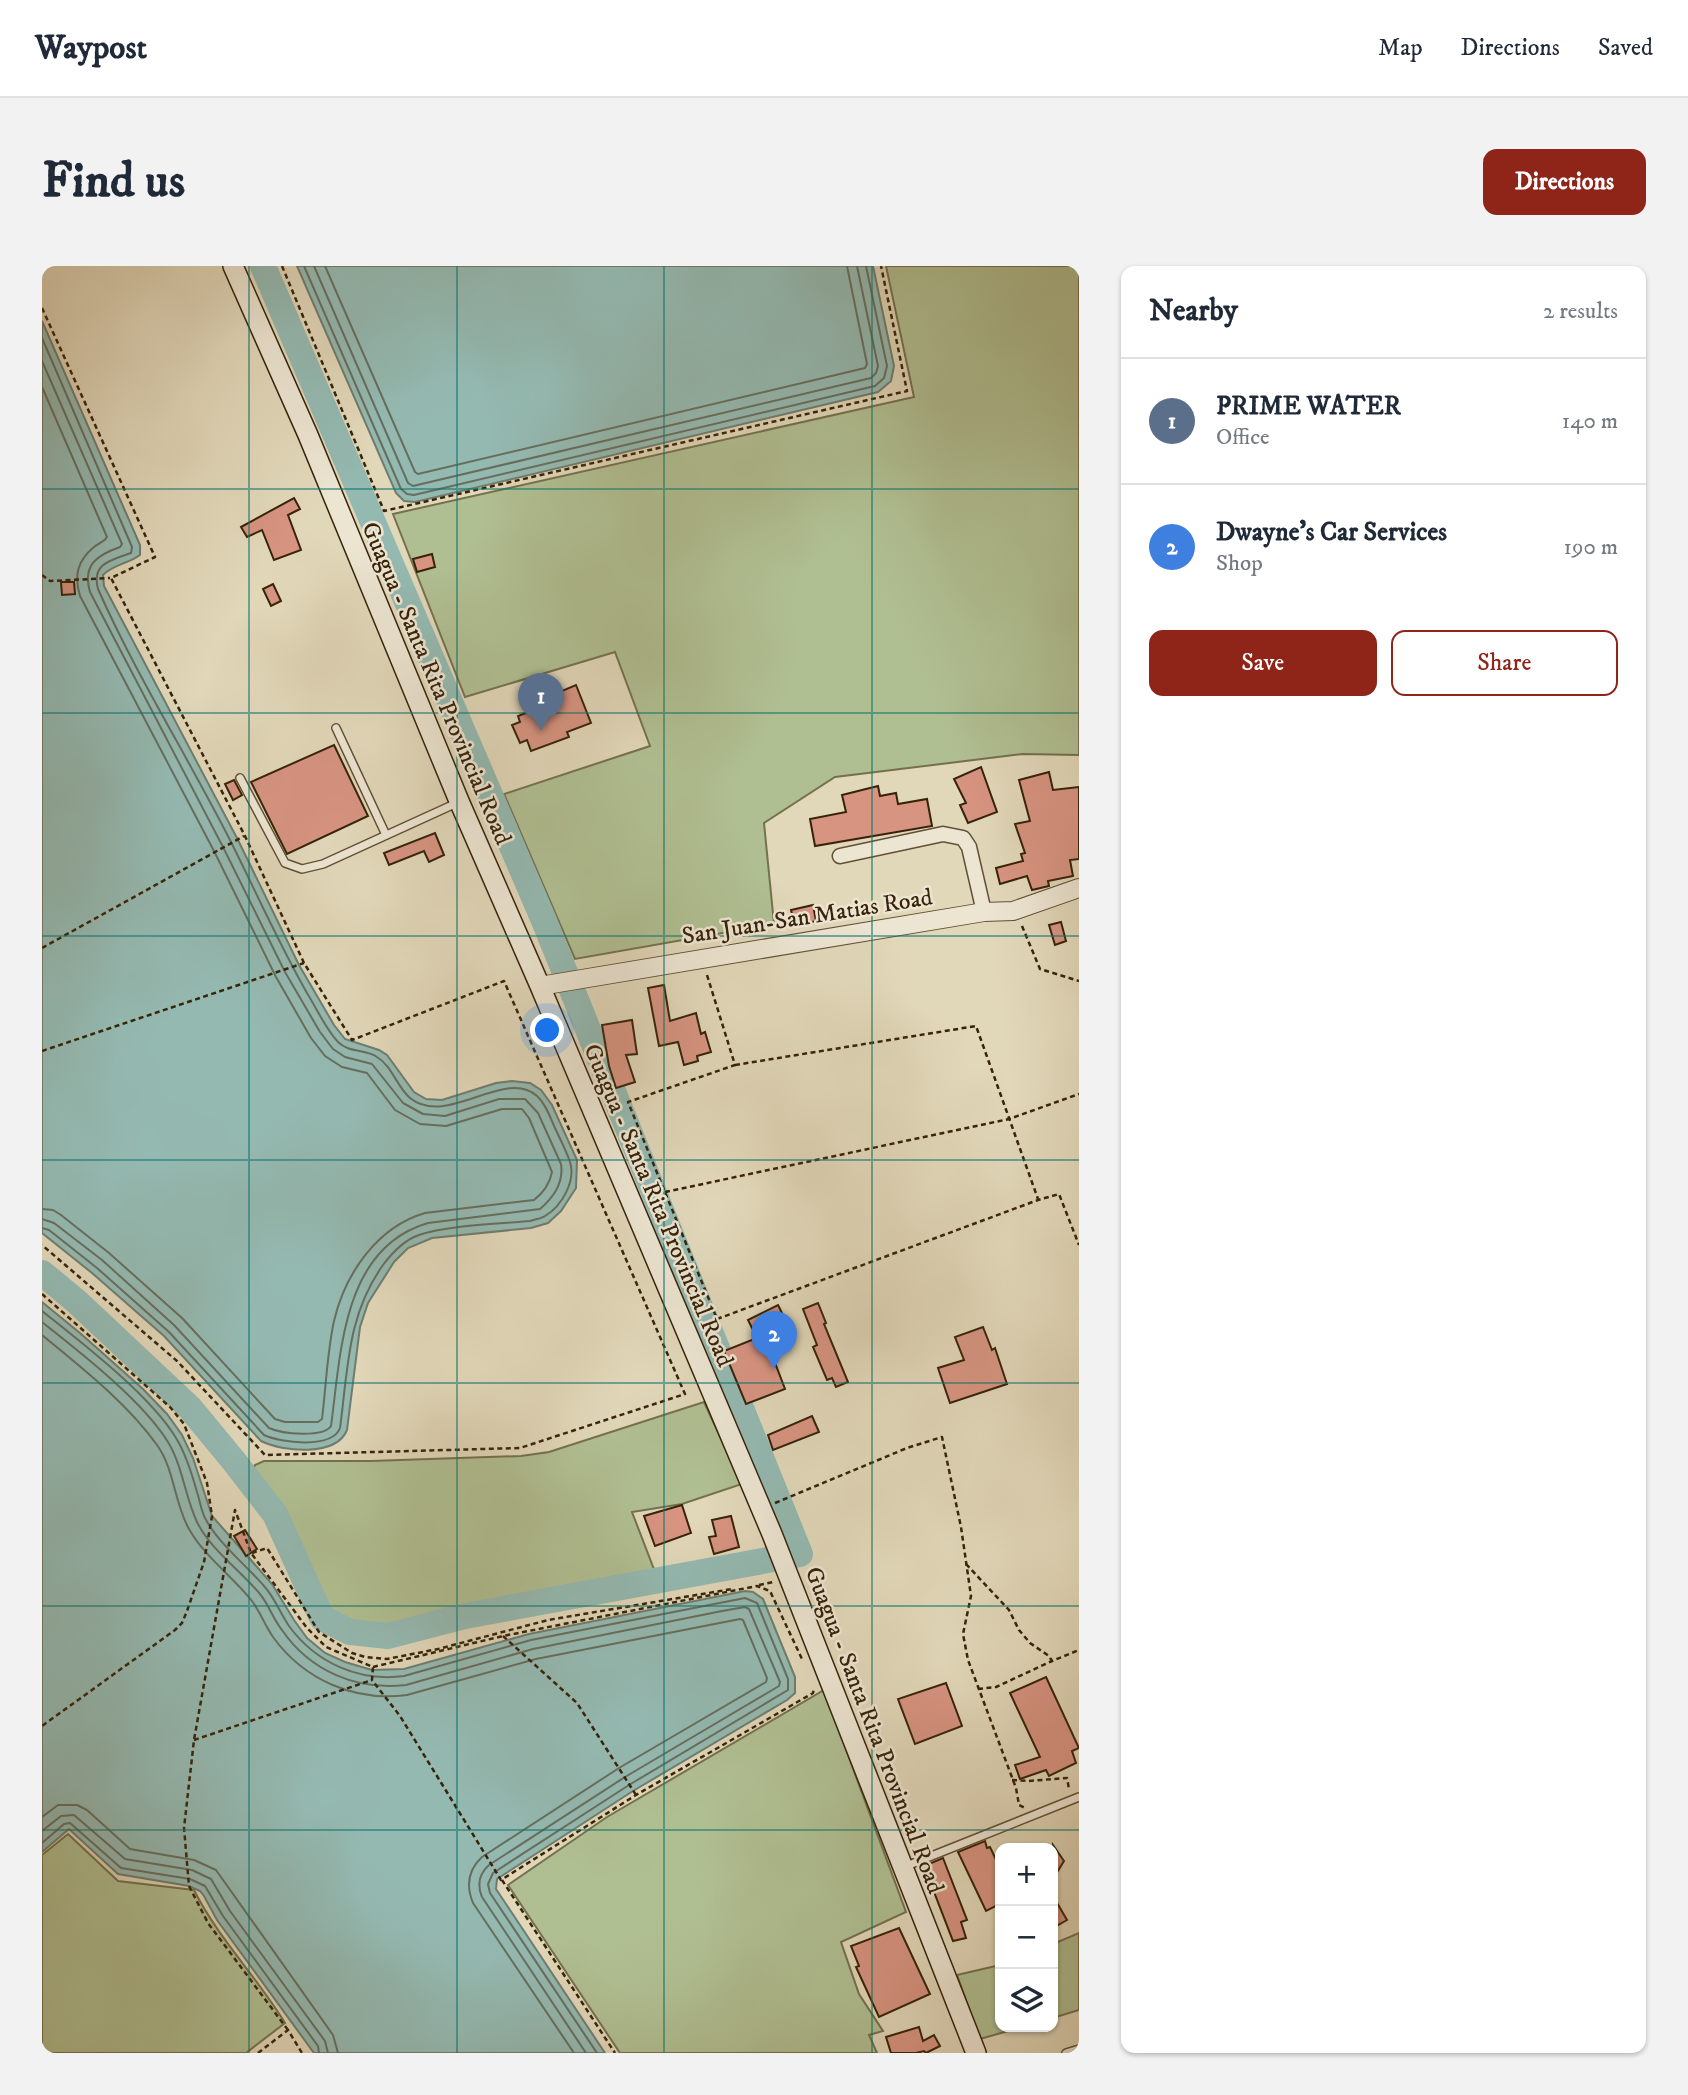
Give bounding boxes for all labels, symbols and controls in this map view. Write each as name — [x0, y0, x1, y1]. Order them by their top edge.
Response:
text: Waypost — [35, 28, 147, 69]
text: Map — [1378, 33, 1423, 63]
text: Directions — [1461, 33, 1560, 63]
text: Saved — [1598, 33, 1653, 63]
button: Directions — [1483, 149, 1646, 215]
text: Find us — [42, 151, 185, 213]
text: Nearby — [1149, 293, 1238, 330]
text: 2 results — [1543, 297, 1618, 326]
text: PRIME WATER — [1216, 390, 1401, 423]
text: 1 — [1168, 407, 1176, 436]
text: 140 m — [1562, 407, 1618, 436]
text: Office — [1216, 423, 1270, 452]
text: Dwayne's Car Services — [1216, 516, 1447, 549]
street label: Guagua - Santa Rita Provincial Road — [354, 517, 518, 849]
text: 2 — [1166, 533, 1178, 562]
text: 190 m — [1564, 533, 1618, 562]
text: Shop — [1216, 549, 1263, 578]
button: Save — [1149, 630, 1377, 696]
button: Share — [1391, 630, 1618, 696]
pin: 1 — [518, 673, 564, 731]
street label: San Juan-San Matias Road — [680, 882, 935, 952]
your location — [530, 1013, 564, 1047]
street label: Guagua - Santa Rita Provincial Road — [576, 1039, 740, 1371]
pin: 2 — [751, 1311, 797, 1369]
street label: Guagua - Santa Rita Provincial Road — [798, 1563, 950, 1898]
map controls — [995, 1843, 1058, 2032]
button: + — [995, 1843, 1058, 1906]
button: − — [995, 1906, 1058, 1969]
button: layers — [995, 1969, 1058, 2032]

